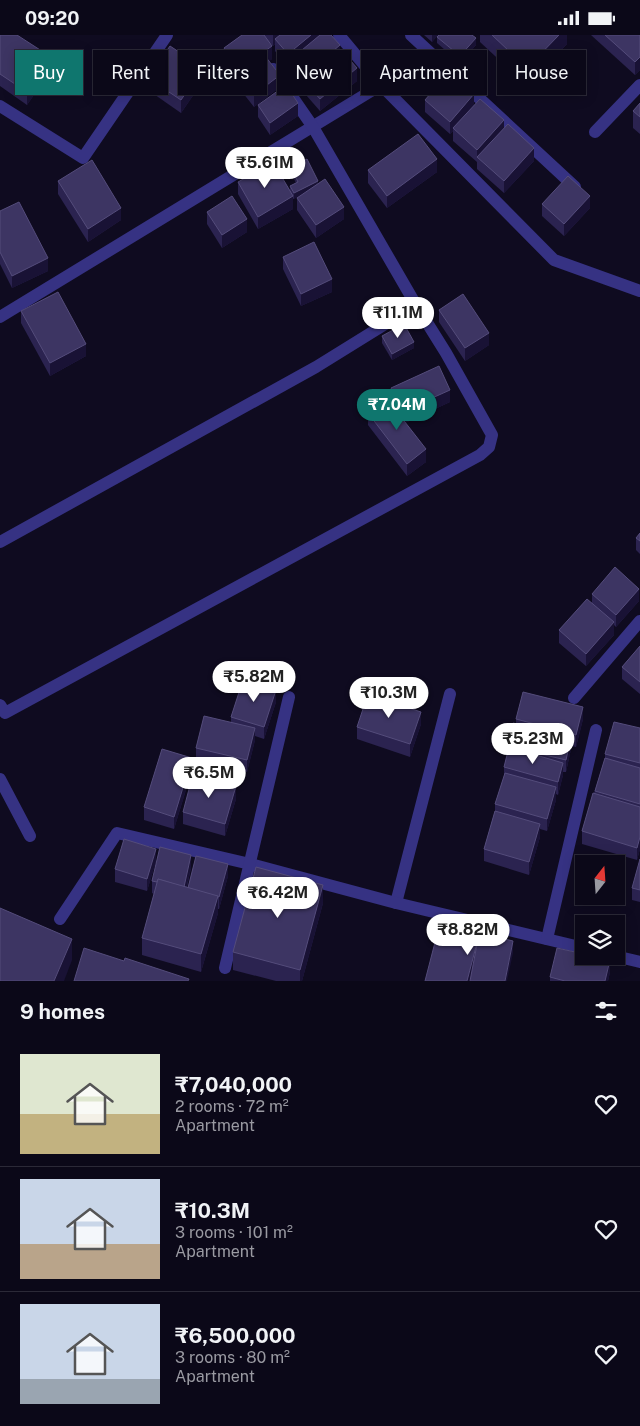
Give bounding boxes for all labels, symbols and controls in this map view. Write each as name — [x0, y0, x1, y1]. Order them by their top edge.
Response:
text: 09:20 — [25, 7, 80, 29]
chip: Buy — [15, 50, 83, 95]
chip: Rent — [93, 50, 168, 95]
chip: Filters — [178, 50, 267, 95]
chip: New — [277, 50, 351, 95]
chip: Apartment — [361, 50, 487, 95]
chip: House — [497, 50, 586, 95]
pin: ₹5.61M — [224, 147, 306, 189]
text: ₹5.61M — [236, 153, 294, 172]
pin: ₹11.1M — [357, 297, 439, 339]
text: ₹11.1M — [373, 303, 423, 322]
pin: ₹7.04M — [356, 389, 438, 431]
text: ₹7.04M — [368, 395, 426, 414]
pin: ₹5.82M — [213, 661, 295, 703]
text: ₹5.82M — [224, 667, 284, 686]
pin: ₹10.3M — [348, 677, 430, 719]
text: ₹10.3M — [360, 683, 418, 702]
pin: ₹5.23M — [492, 723, 574, 765]
text: ₹5.23M — [502, 729, 564, 748]
pin: ₹6.5M — [174, 757, 244, 799]
text: ₹6.5M — [184, 763, 234, 782]
north arrow — [575, 855, 625, 905]
map controls — [575, 855, 625, 965]
pin: ₹6.42M — [237, 877, 319, 919]
text: ₹6.42M — [248, 883, 308, 902]
pin: ₹8.82M — [427, 913, 509, 956]
button: layers — [575, 915, 625, 965]
text: ₹8.82M — [438, 920, 498, 939]
icon: filters — [592, 997, 620, 1025]
text: 9 homes — [20, 999, 105, 1024]
text: ₹7,040,000 — [175, 1072, 292, 1097]
icon: home — [60, 1074, 120, 1134]
icon: heart — [592, 1090, 620, 1118]
text: 2 rooms · 72 m² — [175, 1097, 289, 1116]
text: Apartment — [175, 1116, 255, 1135]
text: ₹10.3M — [175, 1198, 250, 1223]
icon: home — [60, 1199, 120, 1259]
icon: heart — [592, 1215, 620, 1243]
text: 3 rooms · 101 m² — [175, 1223, 293, 1242]
text: Apartment — [175, 1242, 255, 1261]
text: ₹6,500,000 — [175, 1323, 296, 1348]
icon: home — [60, 1324, 120, 1384]
icon: heart — [592, 1340, 620, 1368]
text: 3 rooms · 80 m² — [175, 1348, 290, 1367]
text: Apartment — [175, 1367, 255, 1386]

